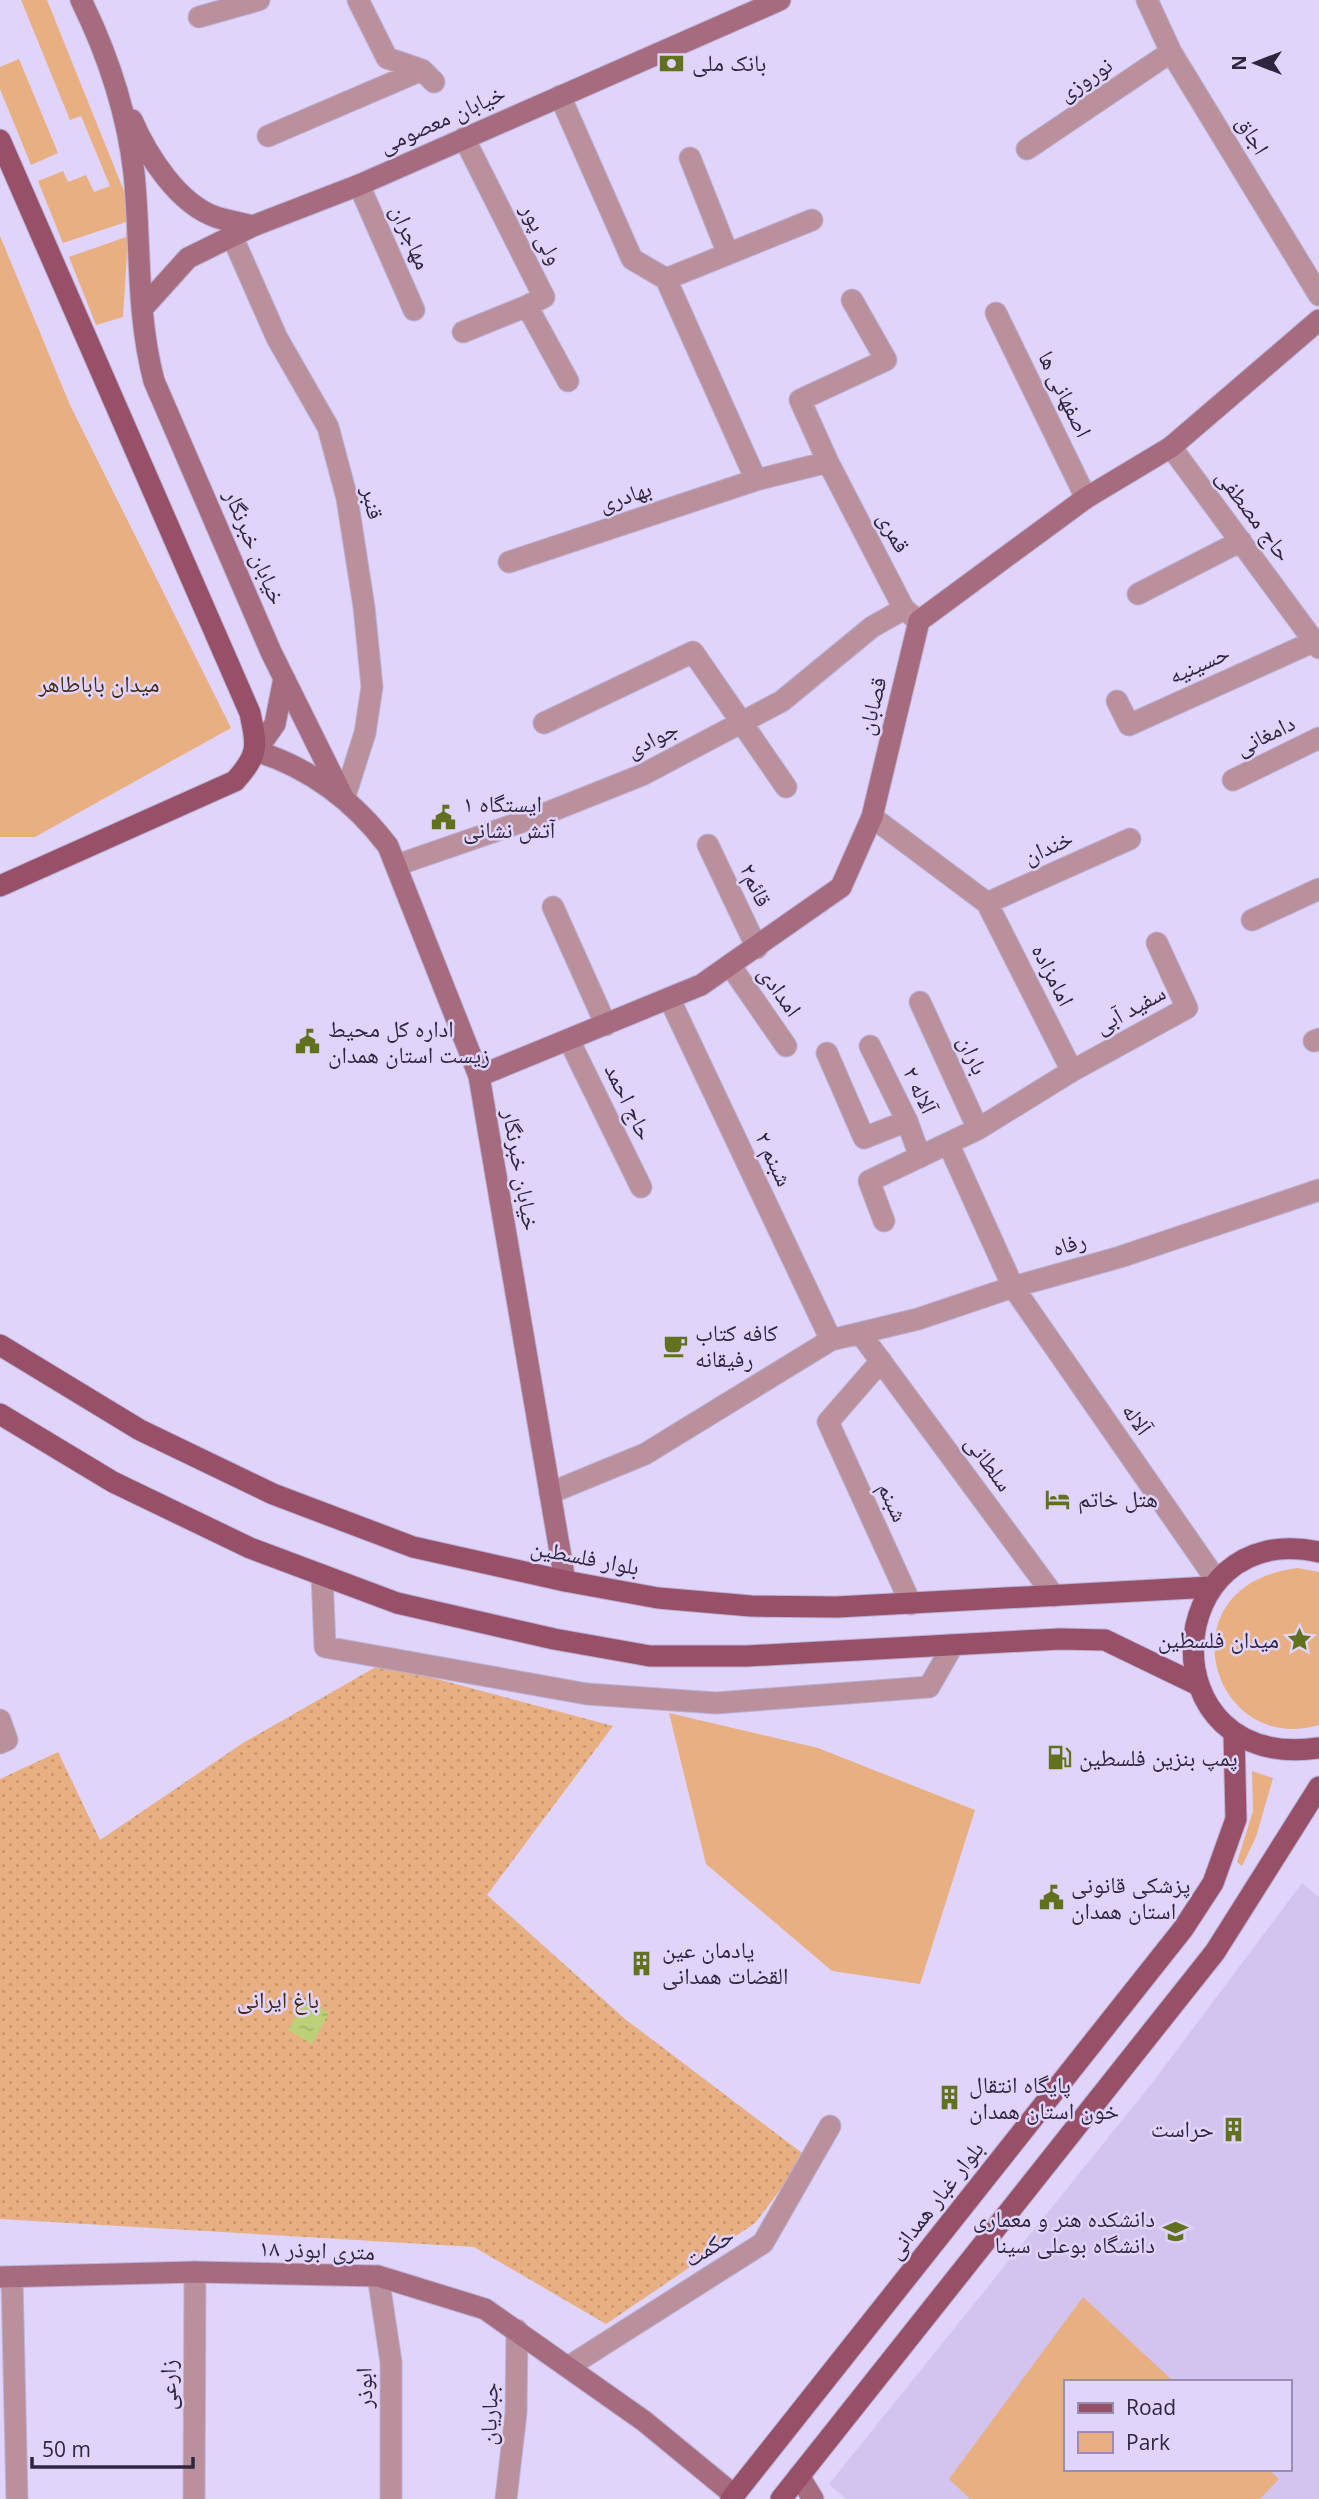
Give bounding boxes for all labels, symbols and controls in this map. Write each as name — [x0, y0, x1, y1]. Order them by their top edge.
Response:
north arrow — [1221, 28, 1291, 98]
place label: بانک ملی — [692, 46, 766, 78]
street label: نوروزی — [1051, 48, 1118, 108]
bank icon: بانک ملی — [658, 49, 686, 77]
text: N — [1226, 55, 1252, 71]
street label: خیابان معصومی — [373, 76, 510, 160]
street label: اجاق — [1230, 109, 1278, 160]
street label: ولی پور — [513, 196, 572, 270]
street label: مهاجران — [383, 199, 440, 274]
street label: اصفهانی ها — [1031, 345, 1101, 442]
street label: حاج مصطفی — [1209, 461, 1300, 567]
street label: بهادری — [594, 472, 655, 519]
street label: خیابان خبرنگار — [217, 483, 295, 609]
street label: قنبر — [355, 483, 393, 522]
street label: قمری — [871, 505, 919, 558]
street label: حسینیه — [1163, 636, 1234, 691]
park label: میدان باباطاهر — [38, 667, 159, 699]
street label: قصابان — [848, 673, 894, 738]
street label: دامغانی — [1229, 706, 1300, 762]
street label: جوادی — [620, 711, 683, 765]
place label: ایستگاه ۱ آتش نشانی — [463, 787, 556, 845]
public building icon: ایستگاه ۱ آتش نشانی — [429, 803, 457, 831]
street label: خندان — [1018, 821, 1077, 871]
street label: قائم۲ — [732, 858, 781, 912]
street label: امامزاده — [1025, 938, 1083, 1011]
street label: امدادی — [752, 958, 810, 1023]
street label: سفید آبی — [1088, 976, 1171, 1041]
place label: اداره کل محیط زیست استان همدان — [328, 1012, 490, 1070]
public building icon: اداره کل محیط زیست استان همدان — [294, 1028, 322, 1056]
street label: باران — [951, 1030, 997, 1079]
street label: حاج احمد — [598, 1058, 662, 1145]
street label: آلاله ۲ — [896, 1061, 946, 1120]
street label: خیابان خبرنگار — [495, 1106, 548, 1233]
street label: شبنم ۲ — [747, 1126, 801, 1192]
street label: رفاه — [1048, 1223, 1089, 1263]
place label: کافه کتاب رفیقانه — [695, 1316, 778, 1374]
cafe icon: کافه کتاب رفیقانه — [661, 1332, 689, 1360]
street label: آلاله — [1115, 1396, 1161, 1442]
street label: سلطانی — [958, 1427, 1021, 1497]
street label: شبنم — [870, 1476, 917, 1527]
place label: هتل خاتم — [1078, 1482, 1158, 1515]
hotel icon: هتل خاتم — [1044, 1485, 1072, 1513]
street label: بلوار فلسطین — [528, 1530, 642, 1582]
place label: میدان فلسطین — [1158, 1623, 1279, 1655]
place icon: میدان فلسطین — [1285, 1626, 1313, 1654]
place label: پمپ بنزین فلسطین — [1079, 1741, 1238, 1773]
fuel station icon: پمپ بنزین فلسطین — [1045, 1744, 1073, 1772]
place label: پزشکی قانونی استان همدان — [1071, 1868, 1190, 1926]
public building icon: پزشکی قانونی استان همدان — [1037, 1884, 1065, 1912]
place label: یادمان عین القضات همدانی — [662, 1933, 788, 1991]
building icon: یادمان عین القضات همدانی — [628, 1949, 656, 1977]
park label: باغ ایرانی — [237, 1983, 319, 2015]
place label: پایگاه انتقال خون استان همدان — [969, 2068, 1119, 2126]
building icon: پایگاه انتقال خون استان همدان — [935, 2084, 963, 2112]
place label: حراست — [1151, 2112, 1214, 2144]
building icon: حراست — [1220, 2115, 1248, 2143]
street label: بلوار غبار همدانی — [878, 2134, 990, 2265]
place label: دانشکده هنر و معماری دانشگاه بوعلی سینا — [973, 2202, 1155, 2260]
street label: حکمت — [677, 2218, 740, 2274]
school or university icon: دانشکده هنر و معماری دانشگاه بوعلی سینا — [1161, 2218, 1189, 2246]
street label: ۱۸ متری ابوذر — [259, 2231, 375, 2267]
street label: زارعی — [151, 2360, 183, 2410]
street label: ابوذر — [347, 2367, 379, 2410]
legend — [1064, 2380, 1291, 2471]
street label: جباریان — [471, 2382, 505, 2446]
text: Road — [1126, 2393, 1176, 2421]
scale bar — [32, 2426, 192, 2470]
text: Park — [1126, 2428, 1170, 2456]
text: 50 m — [42, 2435, 91, 2463]

